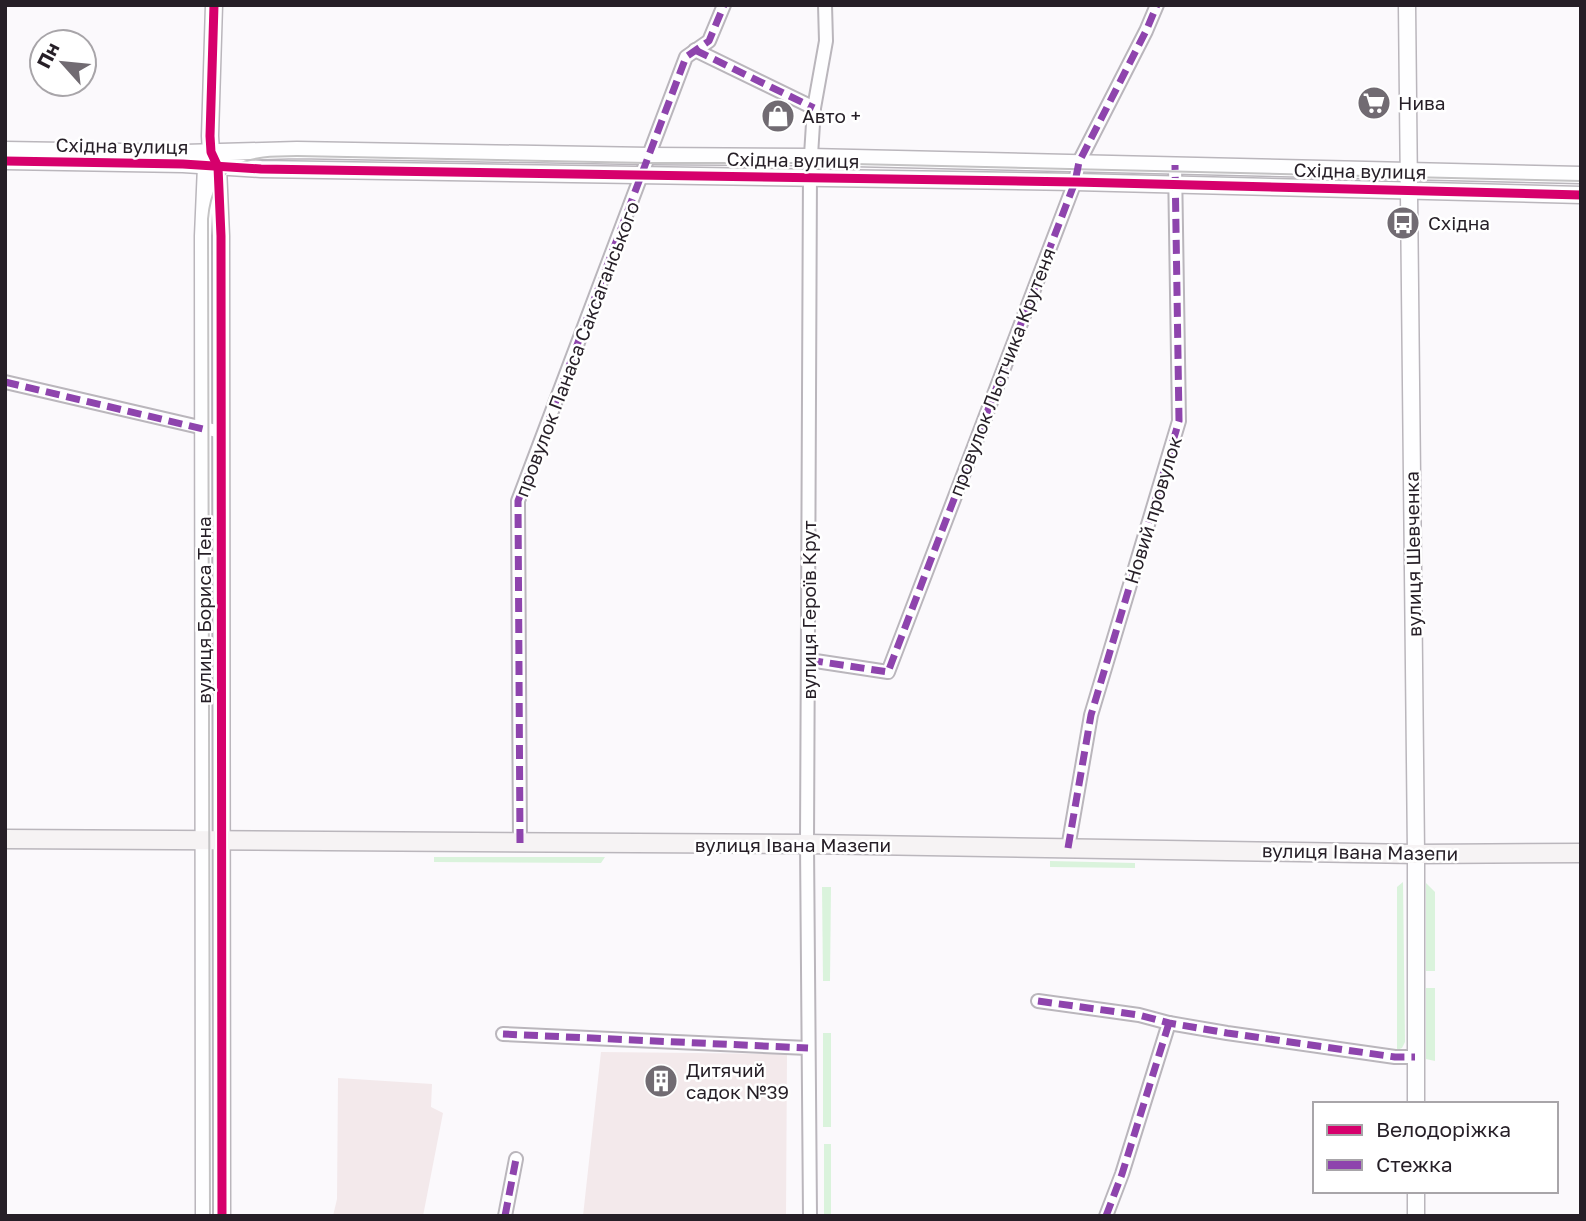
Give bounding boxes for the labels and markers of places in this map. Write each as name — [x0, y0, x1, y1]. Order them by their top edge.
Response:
supermarket icon: Нива — [1355, 84, 1393, 122]
place label: Нива — [1398, 91, 1446, 114]
shop icon: Авто + — [759, 97, 797, 135]
place label: Авто + — [802, 104, 861, 127]
bus stop icon: Східна — [1384, 204, 1422, 242]
place label: Східна — [1428, 211, 1490, 234]
place label: Дитячий садок №39 — [686, 1058, 789, 1103]
building icon: Дитячий садок №39 — [642, 1062, 680, 1100]

